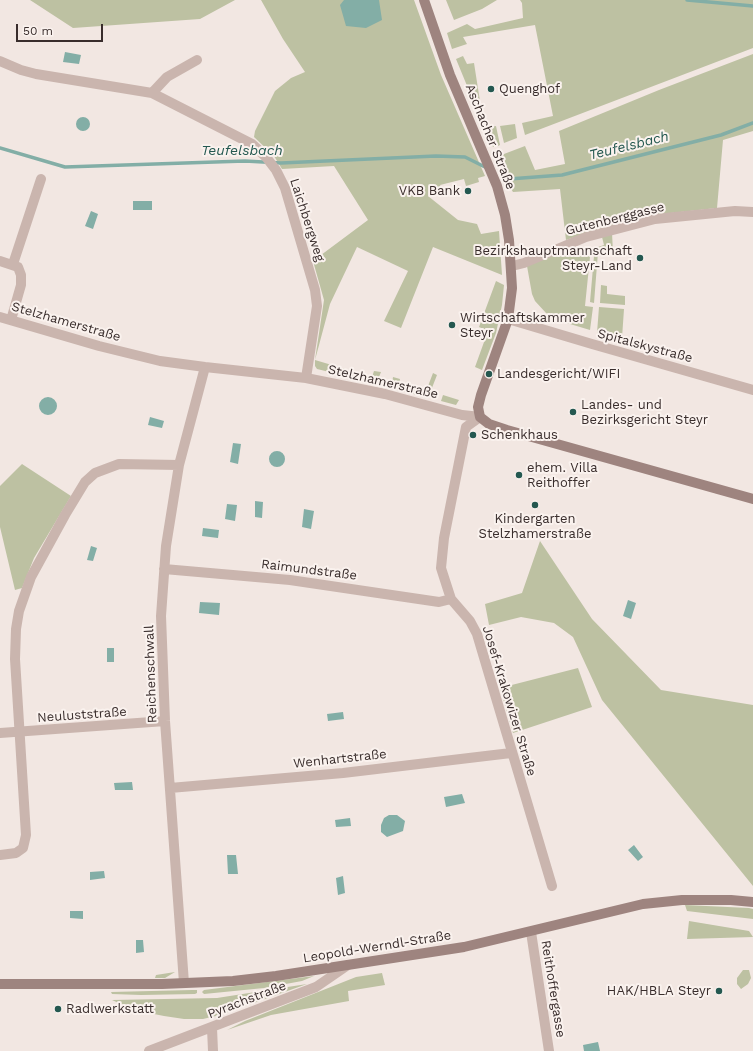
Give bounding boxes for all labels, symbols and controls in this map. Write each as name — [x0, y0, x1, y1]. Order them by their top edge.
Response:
scale bar — [18, 16, 105, 42]
text: 50 m — [23, 24, 53, 38]
place label: Quenghof — [499, 81, 560, 97]
street label: Aschacher Straße — [462, 82, 518, 192]
marker: Quenghof — [486, 84, 496, 94]
water label: Teufelsbach — [588, 128, 670, 164]
water label: Teufelsbach — [201, 143, 283, 159]
street label: Laichbergweg — [286, 176, 328, 264]
place label: VKB Bank — [399, 183, 460, 199]
marker: VKB Bank — [463, 186, 473, 196]
street label: Gutenberggasse — [564, 199, 666, 239]
place label: Bezirkshauptmannschaft Steyr-Land — [474, 243, 632, 274]
marker: Bezirkshauptmannschaft Steyr-Land — [635, 253, 645, 263]
street label: Stelzhamerstraße — [10, 299, 122, 345]
place label: Wirtschaftskammer Steyr — [460, 310, 585, 341]
marker: Wirtschaftskammer Steyr — [447, 320, 457, 330]
street label: Spitalskystraße — [596, 326, 694, 366]
street label: Stelzhamerstraße — [326, 362, 440, 402]
place label: Landesgericht/WIFI — [497, 366, 620, 382]
marker: Landesgericht/WIFI — [484, 369, 494, 379]
place label: Landes- und Bezirksgericht Steyr — [581, 397, 708, 428]
marker: Landes- und Bezirksgericht Steyr — [568, 407, 578, 417]
place label: Schenkhaus — [481, 427, 558, 443]
marker: Schenkhaus — [468, 430, 478, 440]
place label: ehem. Villa Reithoffer — [527, 460, 598, 491]
marker: ehem. Villa Reithoffer — [514, 470, 524, 480]
marker: Kindergarten Stelzhamerstraße — [530, 500, 540, 510]
place label: Kindergarten Stelzhamerstraße — [479, 511, 591, 542]
street label: Raimundstraße — [260, 556, 358, 584]
street label: Josef-Krakowizer Straße — [479, 624, 539, 778]
street label: Reichenschwall — [141, 625, 161, 723]
street label: Neuluststraße — [37, 704, 127, 726]
street label: Wenhartstraße — [293, 746, 387, 772]
street label: Leopold-Werndl-Straße — [302, 928, 452, 966]
street label: Reithoffergasse — [538, 939, 568, 1039]
street label: Pyrachstraße — [206, 978, 288, 1022]
place label: HAK/HBLA Steyr — [607, 983, 711, 999]
marker: HAK/HBLA Steyr — [714, 986, 724, 996]
place label: Radlwerkstatt — [66, 1001, 154, 1017]
marker: Radlwerkstatt — [53, 1004, 63, 1014]

